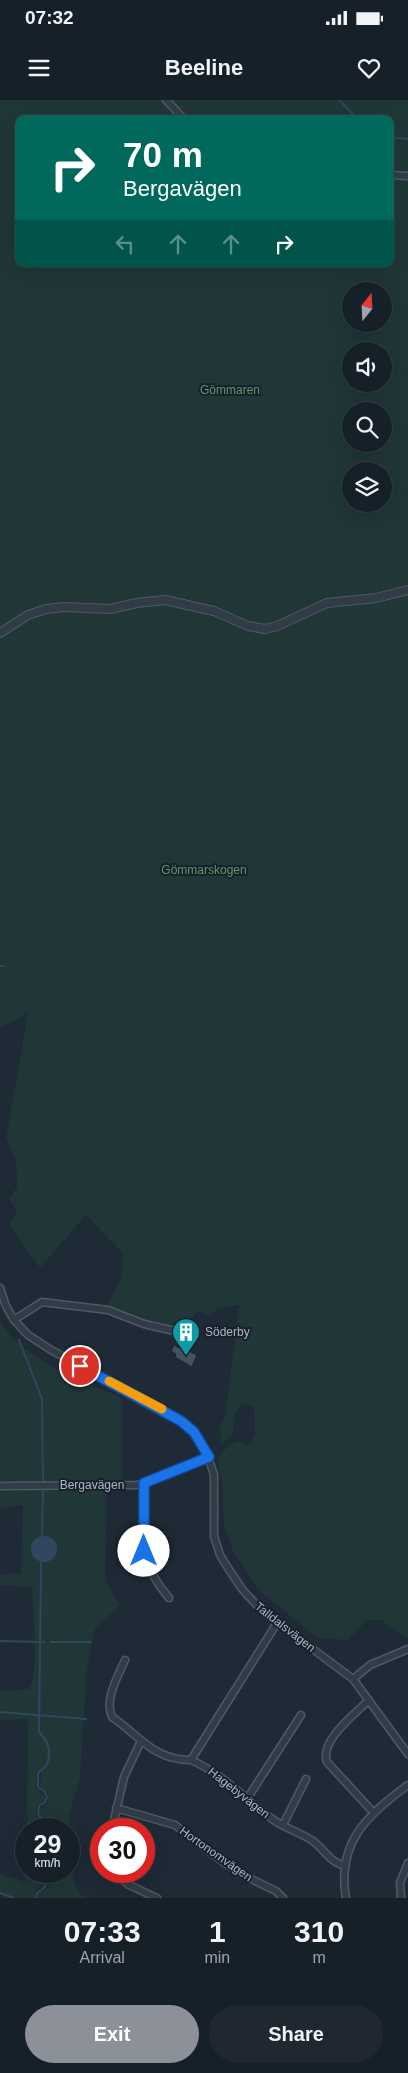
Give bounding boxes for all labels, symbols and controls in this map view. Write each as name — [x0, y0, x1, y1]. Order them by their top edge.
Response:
text: 07:32 — [25, 7, 74, 28]
icon: menu — [25, 54, 53, 82]
icon: heart — [355, 54, 383, 82]
text: Beeline — [165, 55, 243, 80]
icon: right — [40, 135, 105, 200]
text: 70 m — [123, 135, 203, 174]
text: Bergavägen — [123, 176, 242, 201]
icon: left — [111, 230, 139, 258]
icon: ahead — [164, 230, 192, 258]
icon: ahead — [217, 230, 245, 258]
icon: right — [270, 230, 298, 258]
north arrow — [342, 282, 392, 332]
map controls — [342, 282, 392, 512]
button: sound — [342, 342, 392, 392]
park label: Gömmaren — [200, 383, 260, 397]
button: search — [342, 402, 392, 452]
button: layers — [342, 462, 392, 512]
park label: Gömmarskogen — [161, 863, 247, 877]
building icon: Söderby — [171, 1317, 201, 1356]
place label: Söderby — [205, 1325, 250, 1339]
pin — [59, 1345, 101, 1387]
icon: arrive — [66, 1352, 94, 1380]
street label: Bergavägen — [60, 1478, 124, 1492]
position arrow — [117, 1524, 169, 1576]
street label: Talldalsvägen — [252, 1599, 318, 1655]
street label: Hagebyvägen — [206, 1765, 272, 1821]
speed limit sign: 30 — [90, 1818, 155, 1883]
street label: Hortonomvägen — [177, 1824, 255, 1884]
text: 29 — [34, 1830, 61, 1858]
text: km/h — [34, 1856, 61, 1870]
text: 07:33 — [64, 1915, 141, 1948]
text: 1 — [209, 1915, 226, 1948]
text: 310 — [294, 1915, 344, 1948]
text: Arrival — [80, 1949, 125, 1966]
text: min — [204, 1949, 230, 1966]
text: m — [312, 1949, 326, 1966]
button: Exit — [25, 2005, 199, 2063]
button: Share — [209, 2005, 383, 2063]

